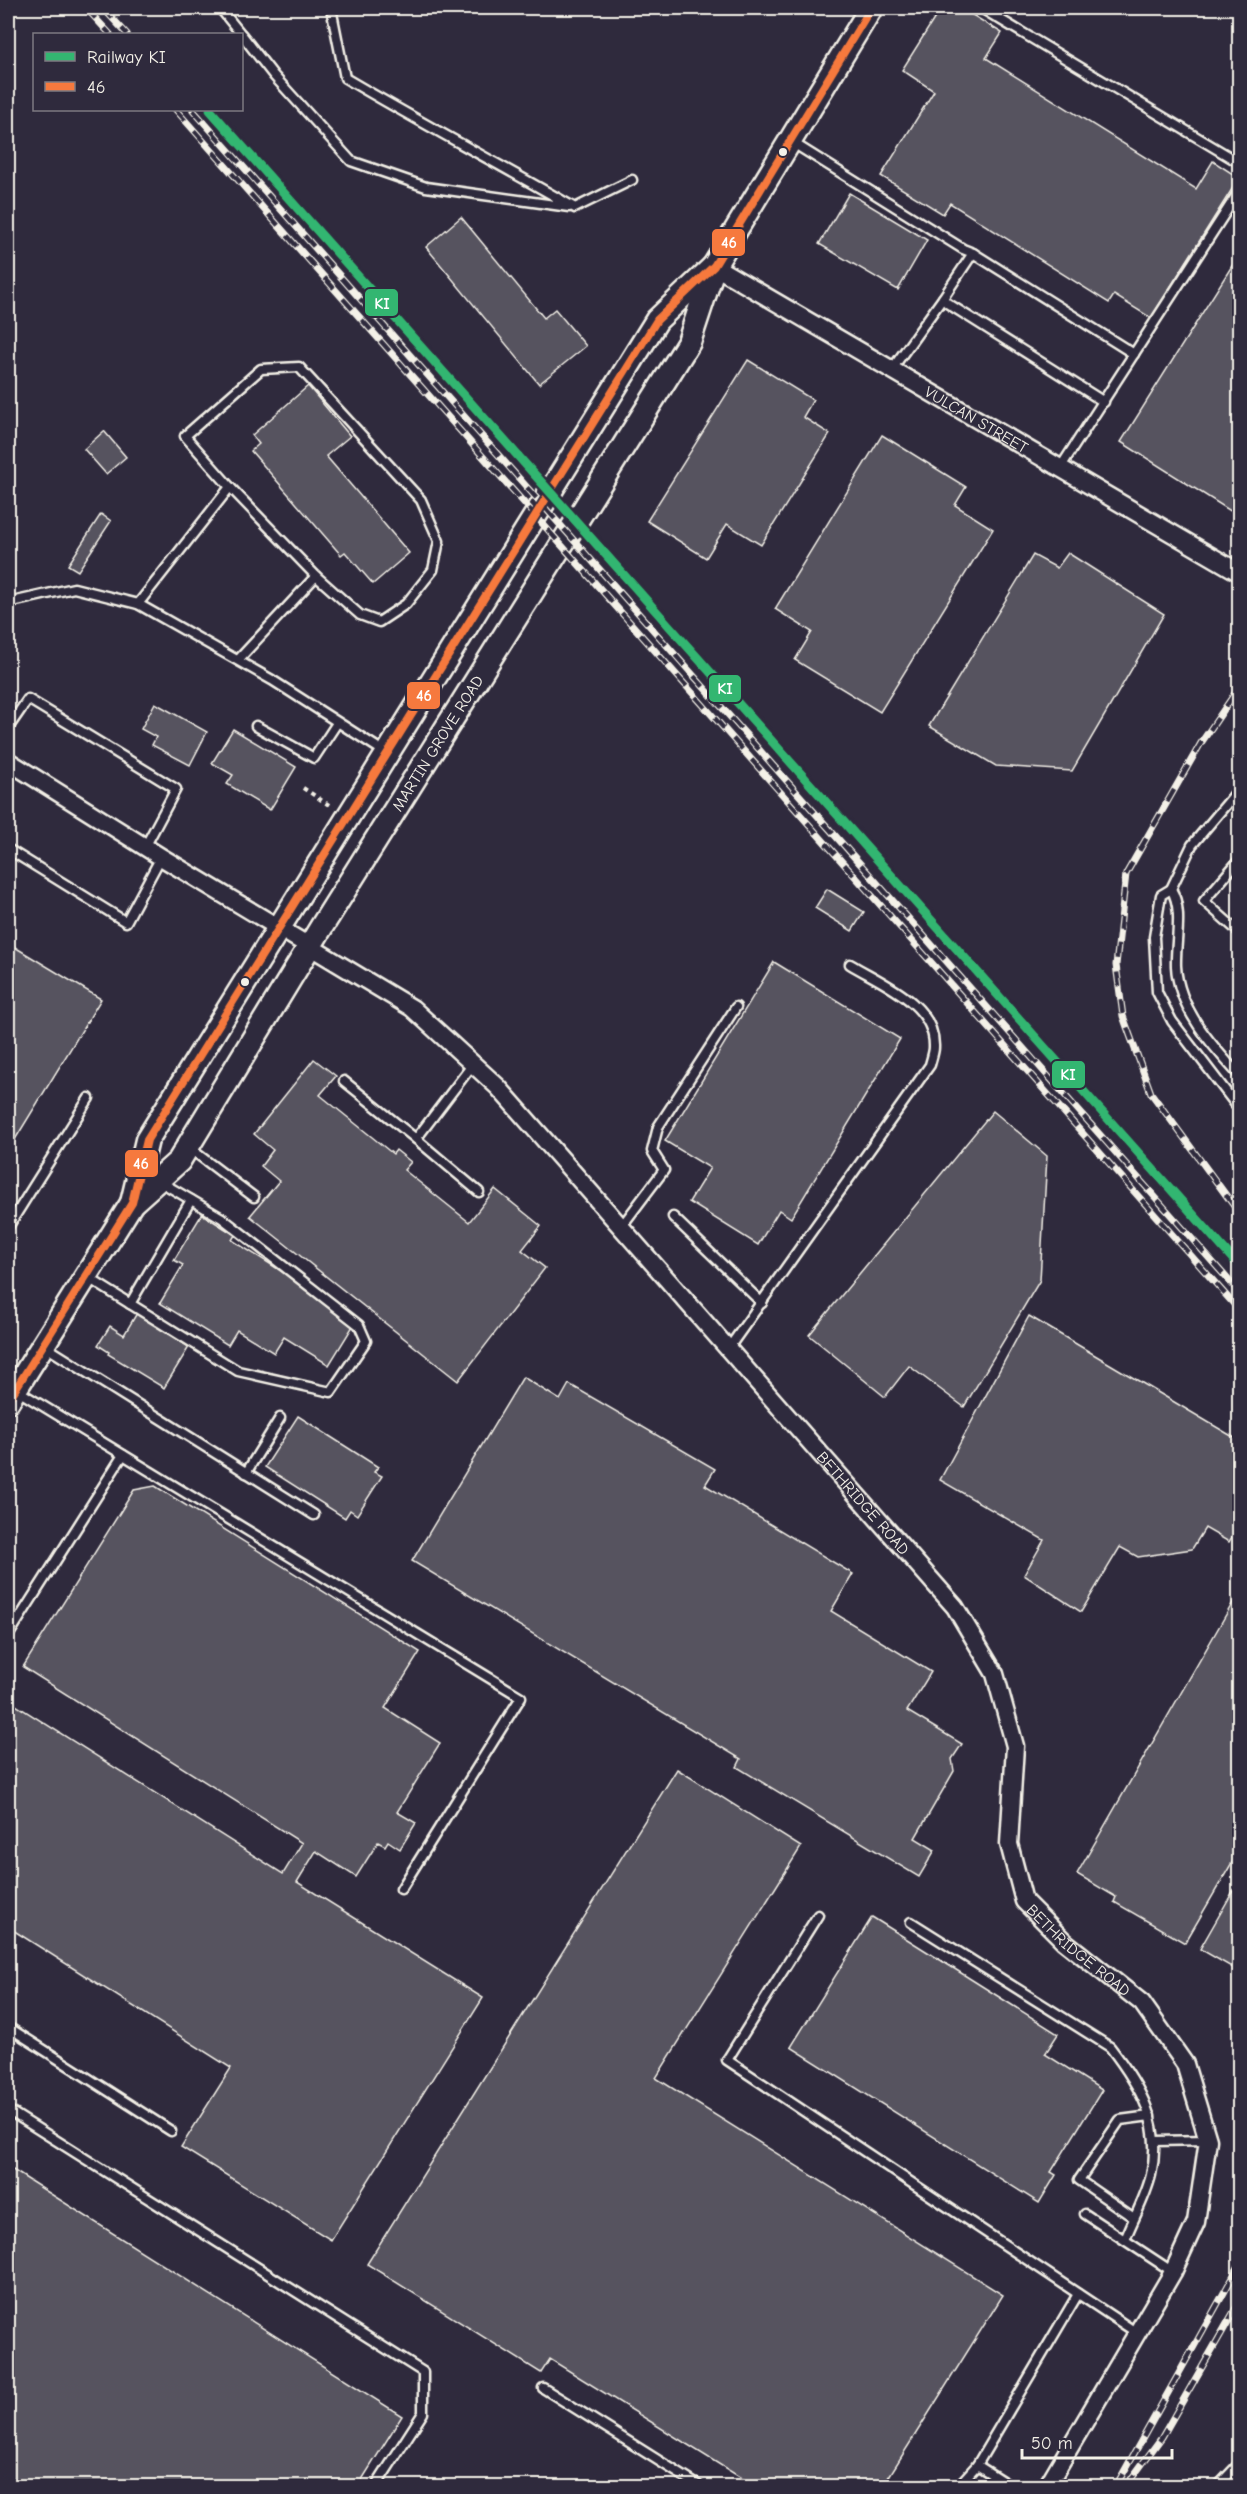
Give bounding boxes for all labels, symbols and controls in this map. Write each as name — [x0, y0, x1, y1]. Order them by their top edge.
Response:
legend — [33, 33, 243, 111]
text: Railway KI — [87, 47, 166, 68]
text: 46 — [87, 77, 105, 98]
unlabelled marker — [777, 146, 789, 158]
line badge: 46 — [711, 228, 746, 257]
text: 46 — [721, 234, 737, 252]
line badge: KI — [364, 288, 399, 317]
text: KI — [374, 295, 390, 313]
street label: VULCAN STREET — [921, 383, 1031, 458]
street label: MARTIN GROVE ROAD — [389, 672, 487, 815]
line badge: KI — [708, 674, 742, 703]
text: KI — [717, 680, 733, 698]
line badge: 46 — [406, 681, 441, 710]
text: 46 — [416, 687, 432, 705]
unlabelled marker — [239, 976, 251, 988]
line badge: KI — [1051, 1060, 1086, 1089]
text: KI — [1060, 1066, 1076, 1084]
line badge: 46 — [124, 1149, 159, 1178]
text: 46 — [133, 1155, 149, 1173]
street label: BETHRIDGE ROAD — [813, 1448, 913, 1559]
street label: BETHRIDGE ROAD — [1023, 1901, 1134, 2000]
scale bar — [1022, 2422, 1172, 2460]
text: 50 m — [1031, 2433, 1073, 2454]

